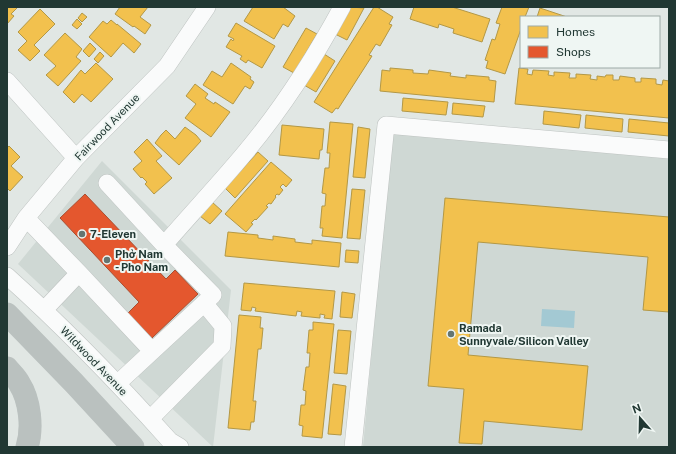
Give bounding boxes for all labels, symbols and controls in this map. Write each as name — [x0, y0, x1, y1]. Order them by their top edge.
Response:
legend — [520, 16, 660, 68]
text: Homes — [556, 25, 595, 39]
text: Shops — [556, 45, 591, 59]
street label: Fairwood Avenue — [72, 91, 142, 163]
place label: 7-Eleven — [90, 228, 136, 240]
marker: 7-Eleven — [77, 229, 87, 239]
place label: Phở Nam - Pho Nam — [115, 248, 168, 273]
marker: Phở Nam - Pho Nam — [102, 255, 112, 265]
place label: Ramada Sunnyvale/Silicon Valley — [459, 322, 590, 347]
street label: Wildwood Avenue — [58, 324, 130, 398]
marker: Ramada Sunnyvale/Silicon Valley — [446, 329, 456, 339]
north arrow — [620, 398, 660, 438]
text: N — [630, 401, 643, 416]

